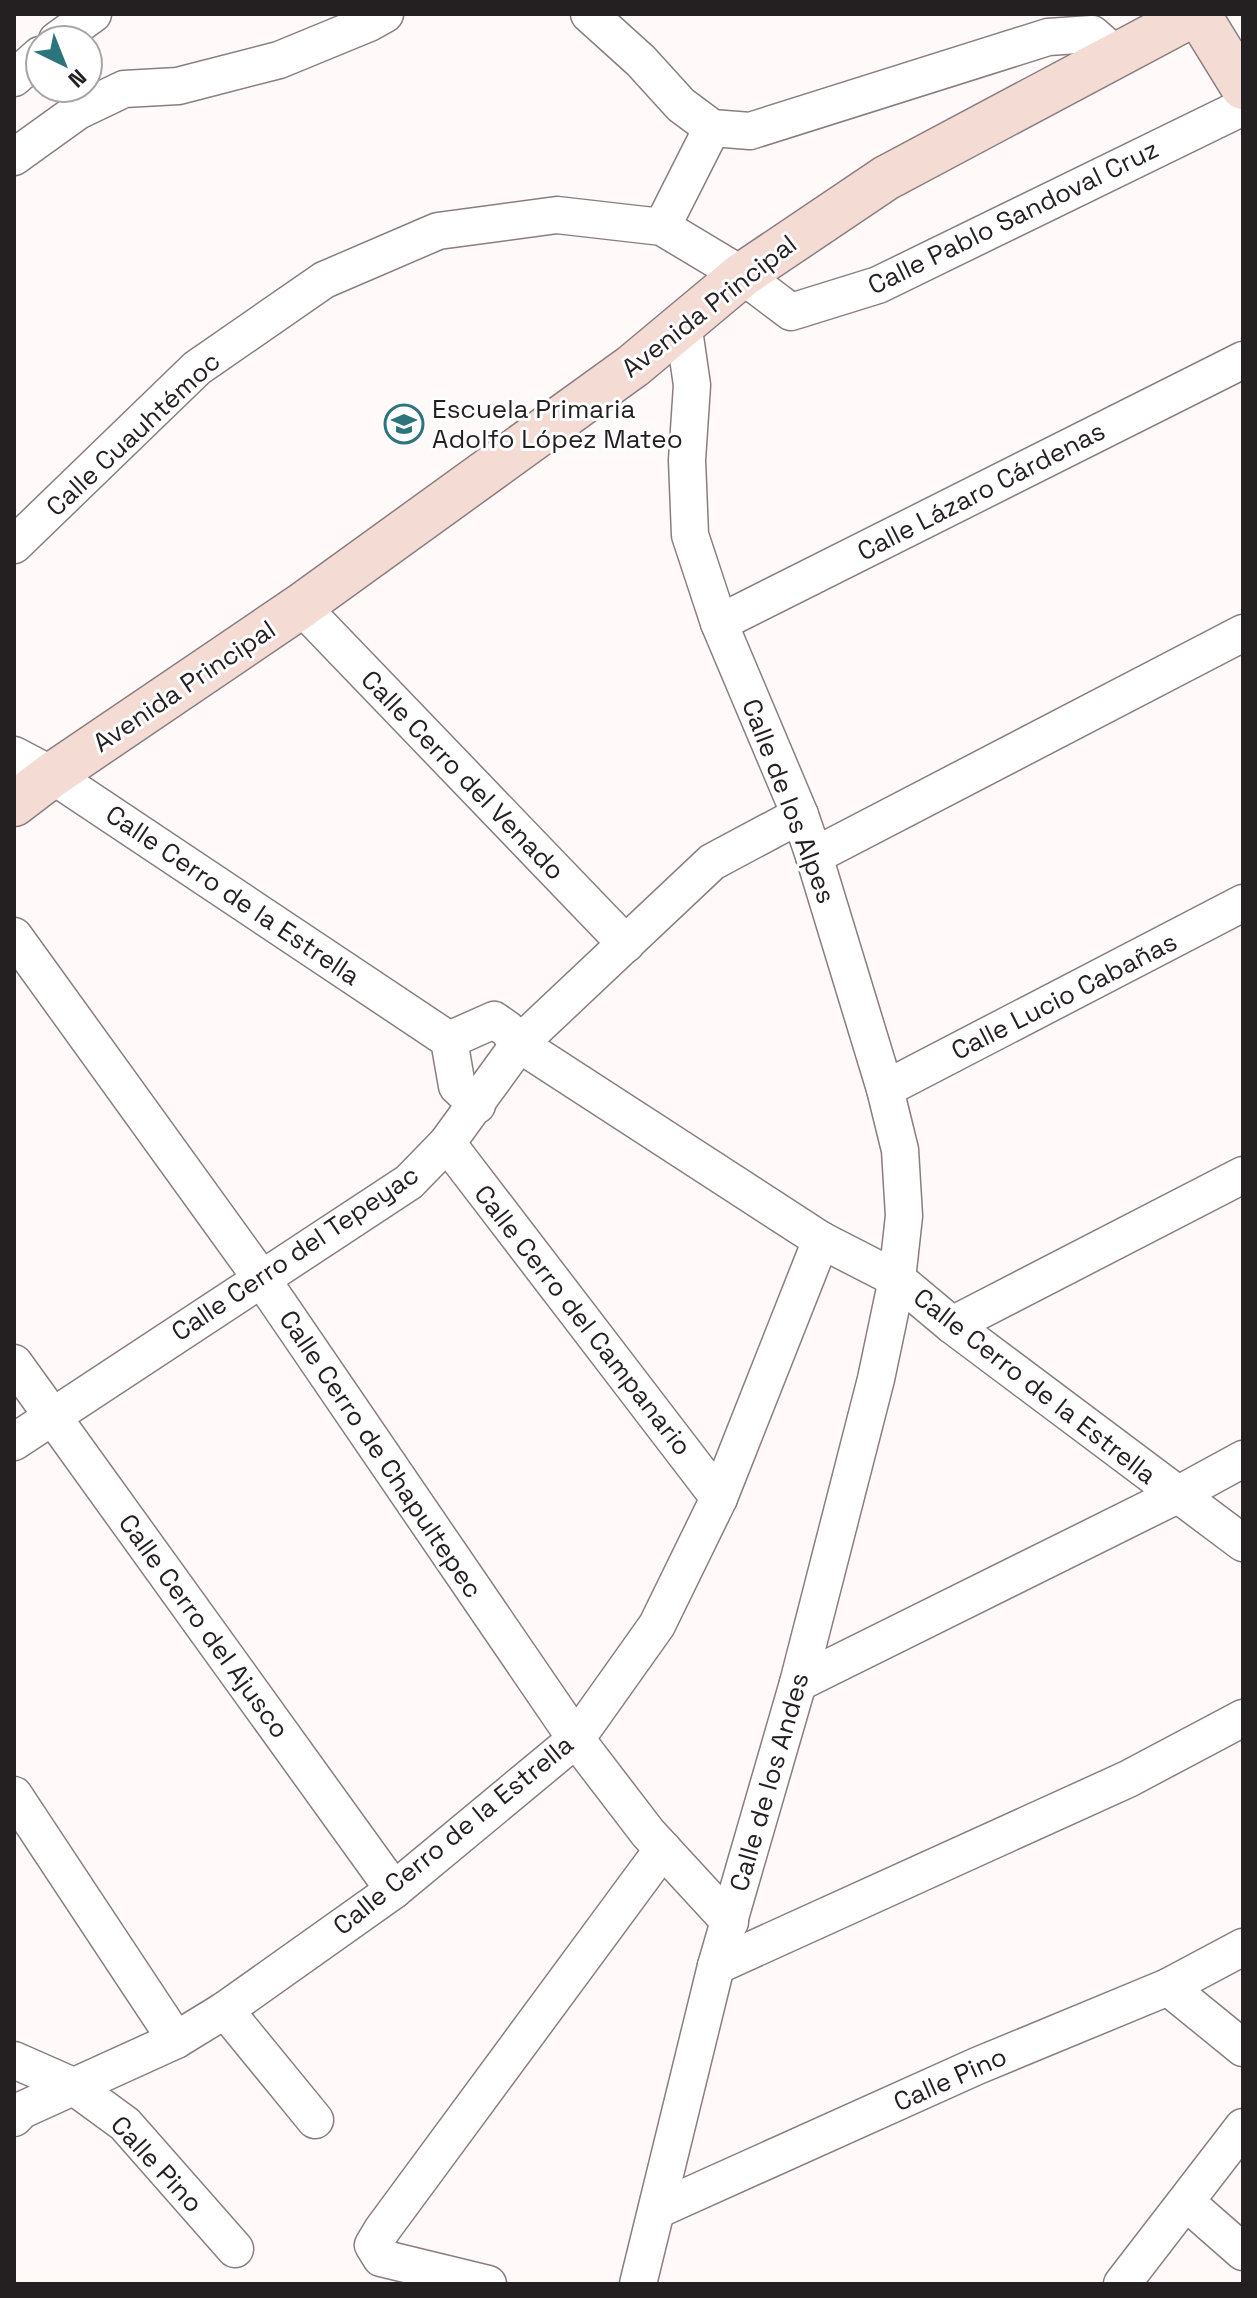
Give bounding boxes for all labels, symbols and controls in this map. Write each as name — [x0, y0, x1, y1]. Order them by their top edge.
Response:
north arrow — [24, 24, 104, 104]
text: N — [63, 63, 93, 94]
street label: Calle Pablo Sandoval Cruz — [862, 132, 1164, 302]
street label: Avenida Principal — [615, 227, 803, 385]
street label: Calle Cuauhtémoc — [39, 344, 227, 524]
place label: Escuela Primaria Adolfo López Mateo — [432, 392, 683, 456]
school or university icon: Escuela Primaria Adolfo López Mateo — [383, 403, 425, 445]
street label: Calle Lázaro Cárdenas — [851, 414, 1111, 568]
street label: Avenida Principal — [86, 612, 282, 760]
street label: Calle Cerro del Venado — [354, 663, 572, 887]
street label: Calle de los Alpes — [734, 694, 844, 908]
street label: Calle Cerro de la Estrella — [99, 797, 367, 993]
street label: Calle Lucio Cabañas — [945, 924, 1183, 1068]
street label: Calle Cerro del Tepeyac — [165, 1157, 425, 1349]
street label: Calle Cerro del Campanario — [467, 1178, 699, 1462]
street label: Calle Cerro de la Estrella — [906, 1280, 1164, 1492]
street label: Calle Cerro de Chapultepec — [272, 1303, 490, 1605]
street label: Calle Cerro del Ajusco — [111, 1507, 297, 1745]
street label: Calle de los Andes — [722, 1669, 816, 1895]
street label: Calle Cerro de la Estrella — [326, 1727, 580, 1943]
street label: Calle Pino — [888, 2039, 1012, 2119]
street label: Calle Pino — [103, 2108, 211, 2220]

